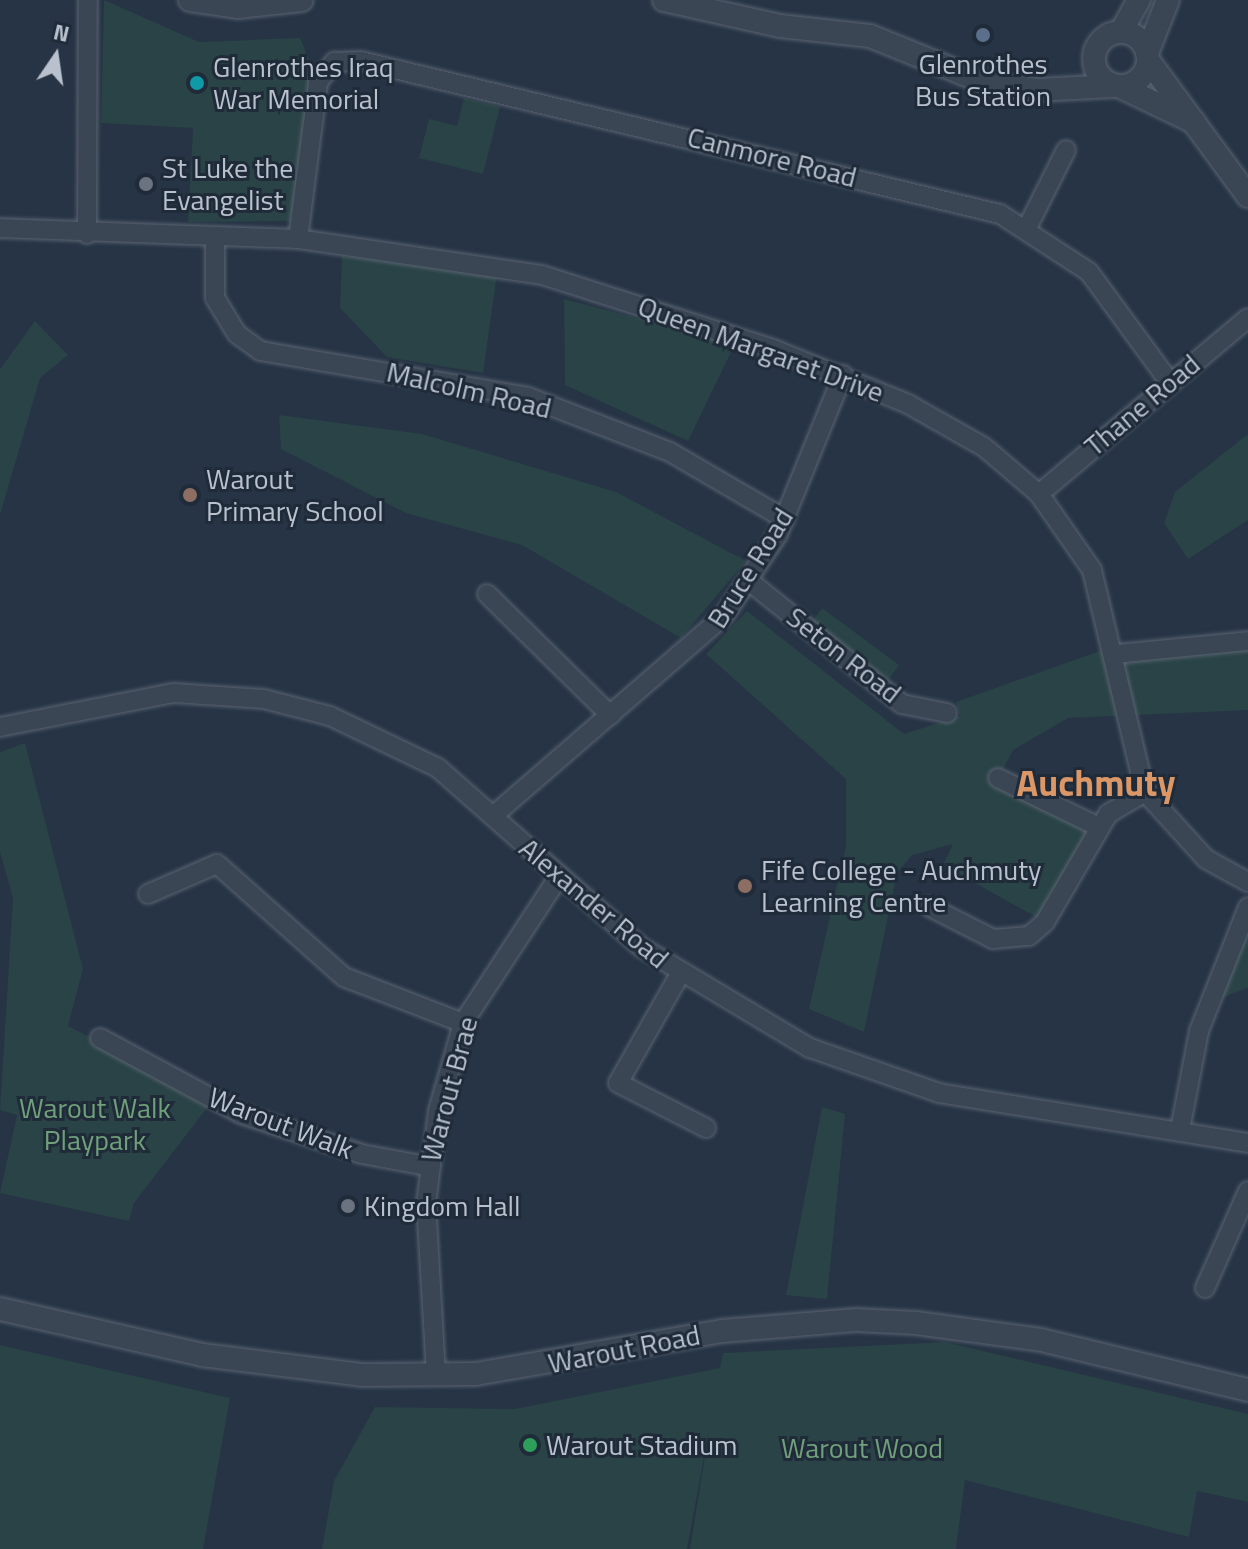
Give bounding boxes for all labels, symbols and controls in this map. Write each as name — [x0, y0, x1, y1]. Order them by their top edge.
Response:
text: N — [50, 14, 73, 51]
north arrow — [16, 16, 96, 96]
marker: Glenrothes Bus Station — [974, 26, 992, 44]
place label: Glenrothes Bus Station — [915, 47, 1051, 113]
place label: Glenrothes Iraq War Memorial — [213, 50, 393, 116]
marker: Glenrothes Iraq War Memorial — [188, 74, 206, 92]
street label: Canmore Road — [684, 120, 860, 194]
place label: St Luke the Evangelist — [162, 151, 293, 217]
marker: St Luke the Evangelist — [137, 175, 155, 193]
street label: Queen Margaret Drive — [634, 289, 888, 409]
street label: Thane Road — [1078, 347, 1206, 463]
street label: Malcolm Road — [384, 355, 554, 425]
place label: Warout Primary School — [206, 462, 384, 528]
marker: Warout Primary School — [181, 486, 199, 504]
street label: Bruce Road — [700, 502, 800, 634]
street label: Seton Road — [780, 600, 908, 710]
district label: Auchmuty — [1017, 761, 1175, 805]
street label: Alexander Road — [513, 831, 675, 975]
place label: Fife College - Auchmuty Learning Centre — [761, 853, 1042, 919]
marker: Fife College - Auchmuty Learning Centre — [736, 877, 754, 895]
street label: Warout Brae — [414, 1013, 484, 1165]
street label: Warout Walk — [204, 1080, 358, 1166]
park label: Warout Walk Playpark — [19, 1091, 171, 1157]
place label: Kingdom Hall — [364, 1189, 521, 1223]
marker: Kingdom Hall — [339, 1197, 357, 1215]
street label: Warout Road — [545, 1318, 703, 1380]
place label: Warout Stadium — [546, 1428, 737, 1462]
park label: Warout Wood — [781, 1431, 943, 1465]
marker: Warout Stadium — [521, 1436, 539, 1454]

